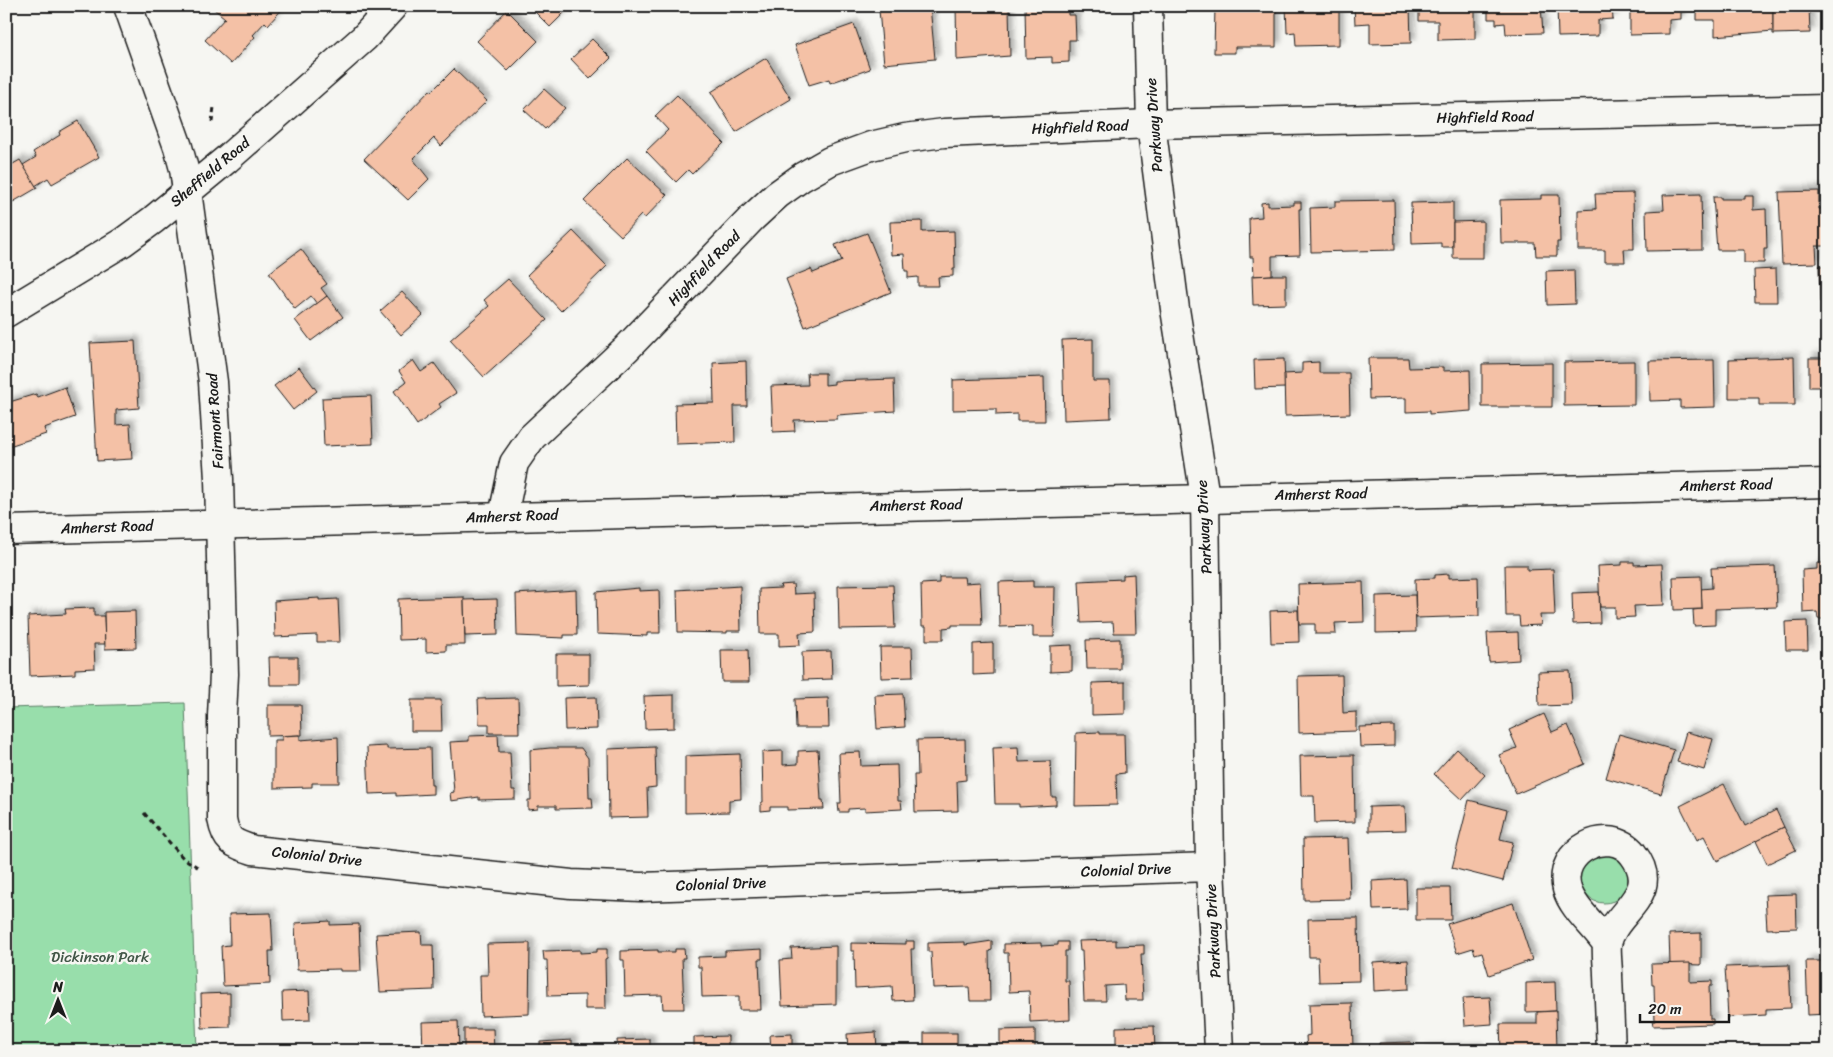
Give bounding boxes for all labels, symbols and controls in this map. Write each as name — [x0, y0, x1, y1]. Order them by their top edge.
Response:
street label: Parkway Drive — [1138, 77, 1170, 173]
street label: Highfield Road — [1436, 103, 1535, 131]
street label: Highfield Road — [1031, 112, 1130, 142]
street label: Sheffield Road — [164, 130, 257, 214]
street label: Highfield Road — [661, 223, 748, 312]
street label: Fairmont Road — [199, 371, 231, 470]
street label: Amherst Road — [1678, 471, 1774, 499]
street label: Parkway Drive — [1189, 479, 1219, 575]
street label: Amherst Road — [1273, 480, 1369, 508]
street label: Amherst Road — [868, 491, 964, 519]
street label: Amherst Road — [464, 501, 560, 531]
street label: Amherst Road — [59, 512, 155, 542]
street label: Colonial Drive — [271, 838, 363, 874]
street label: Colonial Drive — [1080, 855, 1172, 885]
street label: Colonial Drive — [675, 869, 767, 899]
street label: Parkway Drive — [1198, 883, 1228, 979]
park label: Dickinson Park — [51, 944, 150, 970]
north arrow — [32, 974, 82, 1024]
text: N — [52, 975, 63, 1000]
scale bar — [1640, 992, 1729, 1024]
text: 20 m — [1648, 996, 1682, 1022]

